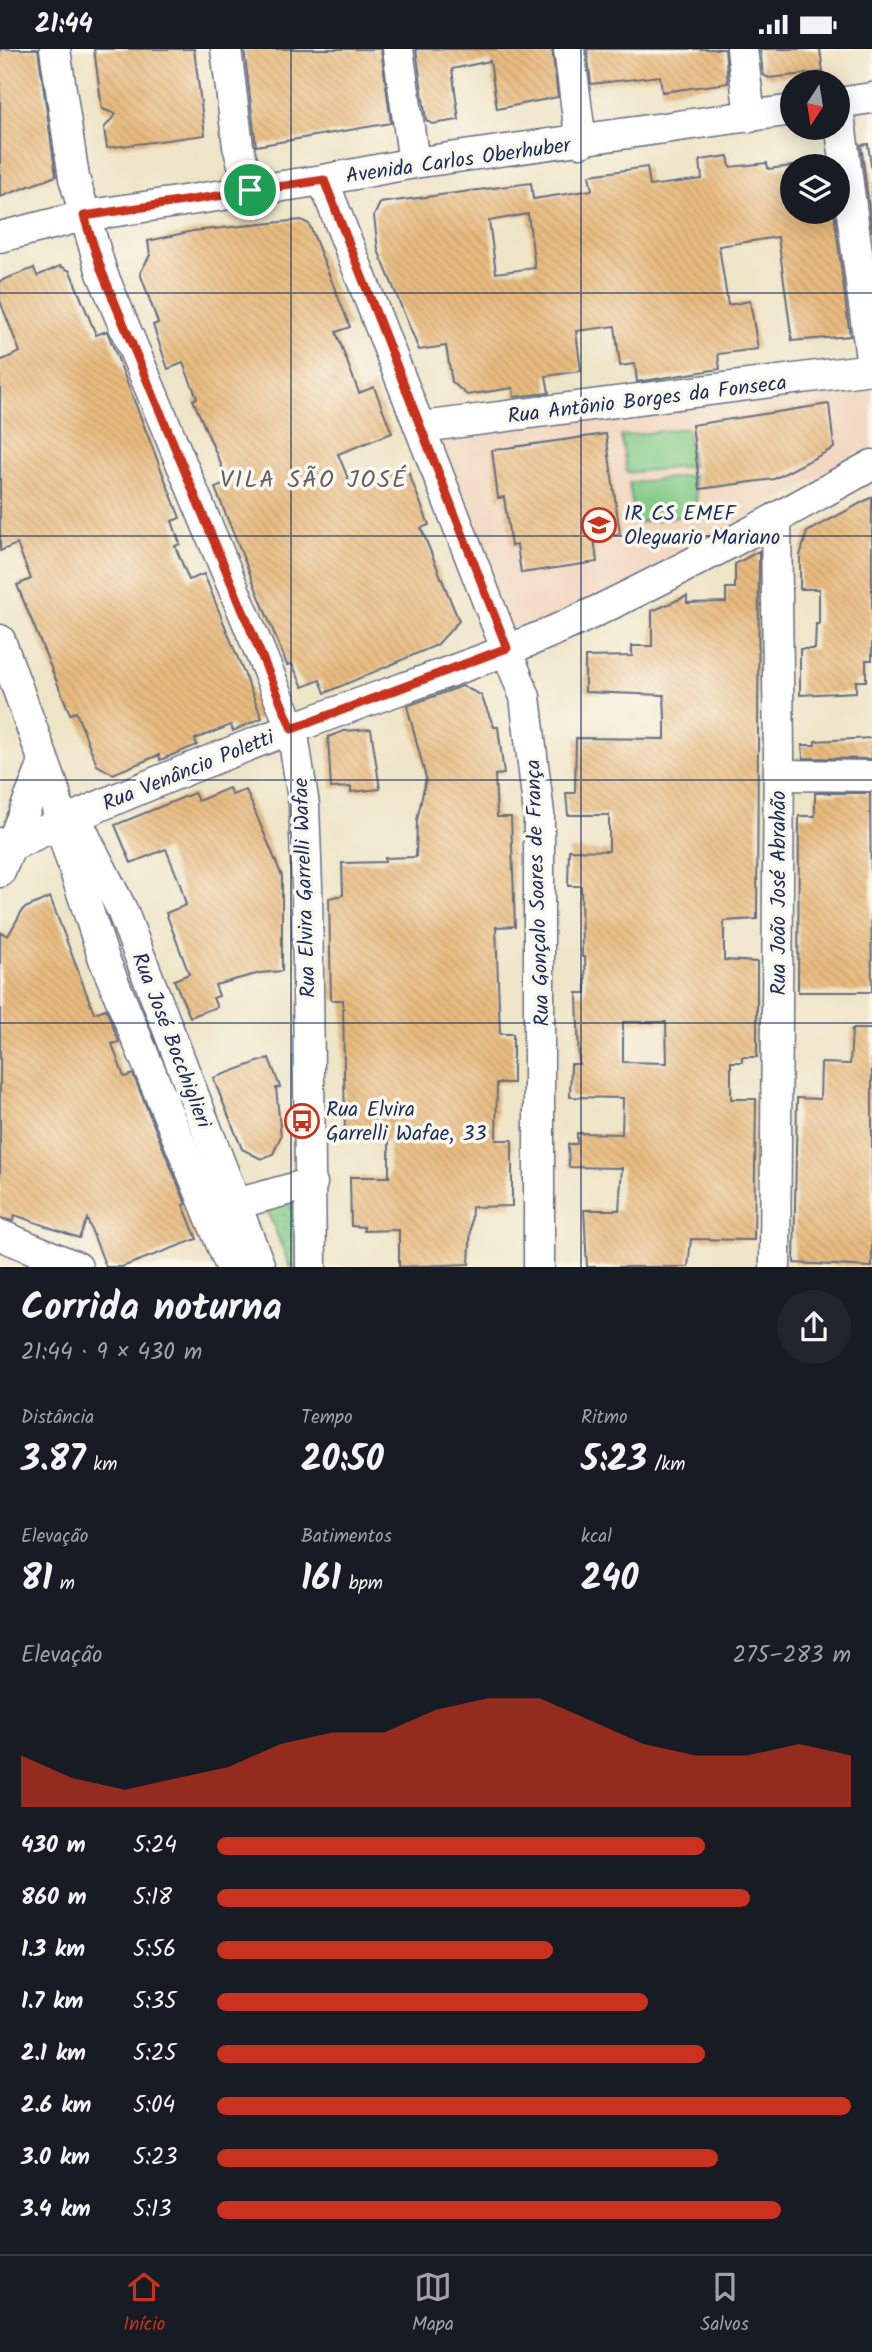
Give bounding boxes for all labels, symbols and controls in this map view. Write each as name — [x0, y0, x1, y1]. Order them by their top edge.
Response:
text: 21:44 — [35, 4, 93, 46]
north arrow — [780, 70, 850, 140]
map controls — [780, 70, 850, 224]
street label: Avenida Carlos Oberhuber — [344, 129, 574, 194]
button: layers — [780, 154, 850, 224]
pin — [220, 160, 280, 220]
icon: arrive — [231, 171, 269, 209]
street label: Rua Antônio Borges da Fonseca — [506, 367, 789, 434]
district label: VILA SÃO JOSÉ — [220, 461, 408, 500]
place label: IR CS EMEF Oleguario Mariano — [624, 498, 780, 555]
school or university icon: IR CS EMEF Oleguario Mariano — [580, 506, 618, 544]
street label: Rua Venâncio Poletti — [98, 722, 280, 821]
street label: Rua Gonçalo Soares de França — [517, 759, 560, 1027]
street label: Rua Elvira Garrelli Wafae — [285, 777, 326, 999]
street label: Rua João José Abrahão — [763, 790, 796, 996]
street label: Rua José Bocchiglieri — [122, 948, 220, 1134]
place label: Rua Elvira Garrelli Wafae, 33 — [326, 1094, 486, 1151]
bus stop icon: Rua Elvira Garrelli Wafae, 33 — [283, 1102, 321, 1140]
text: Corrida noturna — [21, 1279, 282, 1339]
button: share — [777, 1290, 851, 1364]
text: 21:44 · 9 × 430 m — [21, 1335, 202, 1371]
text: Distância — [21, 1403, 94, 1433]
text: Tempo — [301, 1403, 353, 1433]
text: Ritmo — [581, 1403, 628, 1433]
text: 3.87 — [21, 1433, 86, 1489]
text: 20:50 — [301, 1433, 384, 1489]
text: 5:23 — [581, 1433, 647, 1489]
text: km — [86, 1450, 117, 1480]
text: /km — [647, 1450, 685, 1480]
text: Elevação — [21, 1522, 88, 1552]
text: Batimentos — [301, 1522, 392, 1552]
text: kcal — [581, 1522, 612, 1552]
text: 81 — [21, 1552, 52, 1608]
text: 161 — [301, 1552, 341, 1608]
text: 240 — [581, 1552, 638, 1608]
text: m — [52, 1569, 75, 1599]
text: bpm — [341, 1569, 383, 1599]
text: Elevação — [21, 1638, 103, 1674]
text: 275–283 m — [733, 1638, 851, 1674]
text: 430 m — [21, 1828, 86, 1864]
text: 5:24 — [133, 1828, 177, 1864]
text: 860 m — [21, 1880, 87, 1916]
text: 5:18 — [133, 1880, 172, 1916]
text: 1.3 km — [21, 1932, 85, 1968]
text: 5:56 — [133, 1932, 176, 1968]
text: 1.7 km — [21, 1984, 83, 2020]
text: 5:35 — [133, 1984, 177, 2020]
text: 2.1 km — [21, 2036, 86, 2072]
text: 5:25 — [133, 2036, 177, 2072]
text: 2.6 km — [21, 2088, 91, 2124]
text: 5:04 — [133, 2088, 175, 2124]
text: 3.0 km — [21, 2140, 90, 2176]
text: 5:23 — [133, 2140, 178, 2176]
text: 3.4 km — [21, 2192, 91, 2228]
text: 5:13 — [133, 2192, 171, 2228]
tab: Início — [123, 2268, 165, 2340]
tab: Mapa — [412, 2268, 454, 2340]
tab: Salvos — [700, 2268, 749, 2340]

